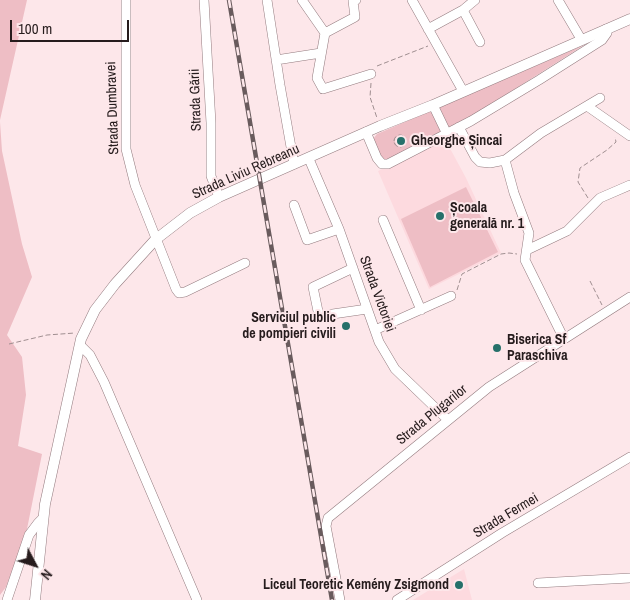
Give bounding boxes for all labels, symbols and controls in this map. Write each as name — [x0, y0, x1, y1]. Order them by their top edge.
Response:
scale bar — [12, 10, 131, 42]
text: 100 m — [18, 18, 52, 39]
street label: Strada Dumbravei — [103, 61, 123, 155]
street label: Strada Gării — [187, 68, 205, 132]
place label: Gheorghe Șincai — [411, 133, 502, 149]
marker: Gheorghe Șincai — [395, 135, 407, 147]
street label: Strada Liviu Rebreanu — [190, 141, 302, 203]
place label: Școala generală nr. 1 — [450, 200, 524, 232]
marker: Școala generală nr. 1 — [434, 210, 446, 222]
street label: Strada Victoriei — [355, 254, 399, 334]
place label: Serviciul public de pompieri civili — [242, 310, 336, 342]
marker: Serviciul public de pompieri civili — [340, 320, 352, 332]
place label: Biserica Sf Paraschiva — [507, 332, 568, 364]
marker: Biserica Sf Paraschiva — [491, 342, 503, 354]
street label: Strada Plugarilor — [393, 381, 471, 449]
street label: Strada Fermei — [470, 490, 542, 542]
north arrow — [10, 540, 60, 590]
text: N — [37, 566, 56, 584]
place label: Liceul Teoretic Kemény Zsigmond — [263, 577, 449, 593]
marker: Liceul Teoretic Kemény Zsigmond — [453, 579, 465, 591]

